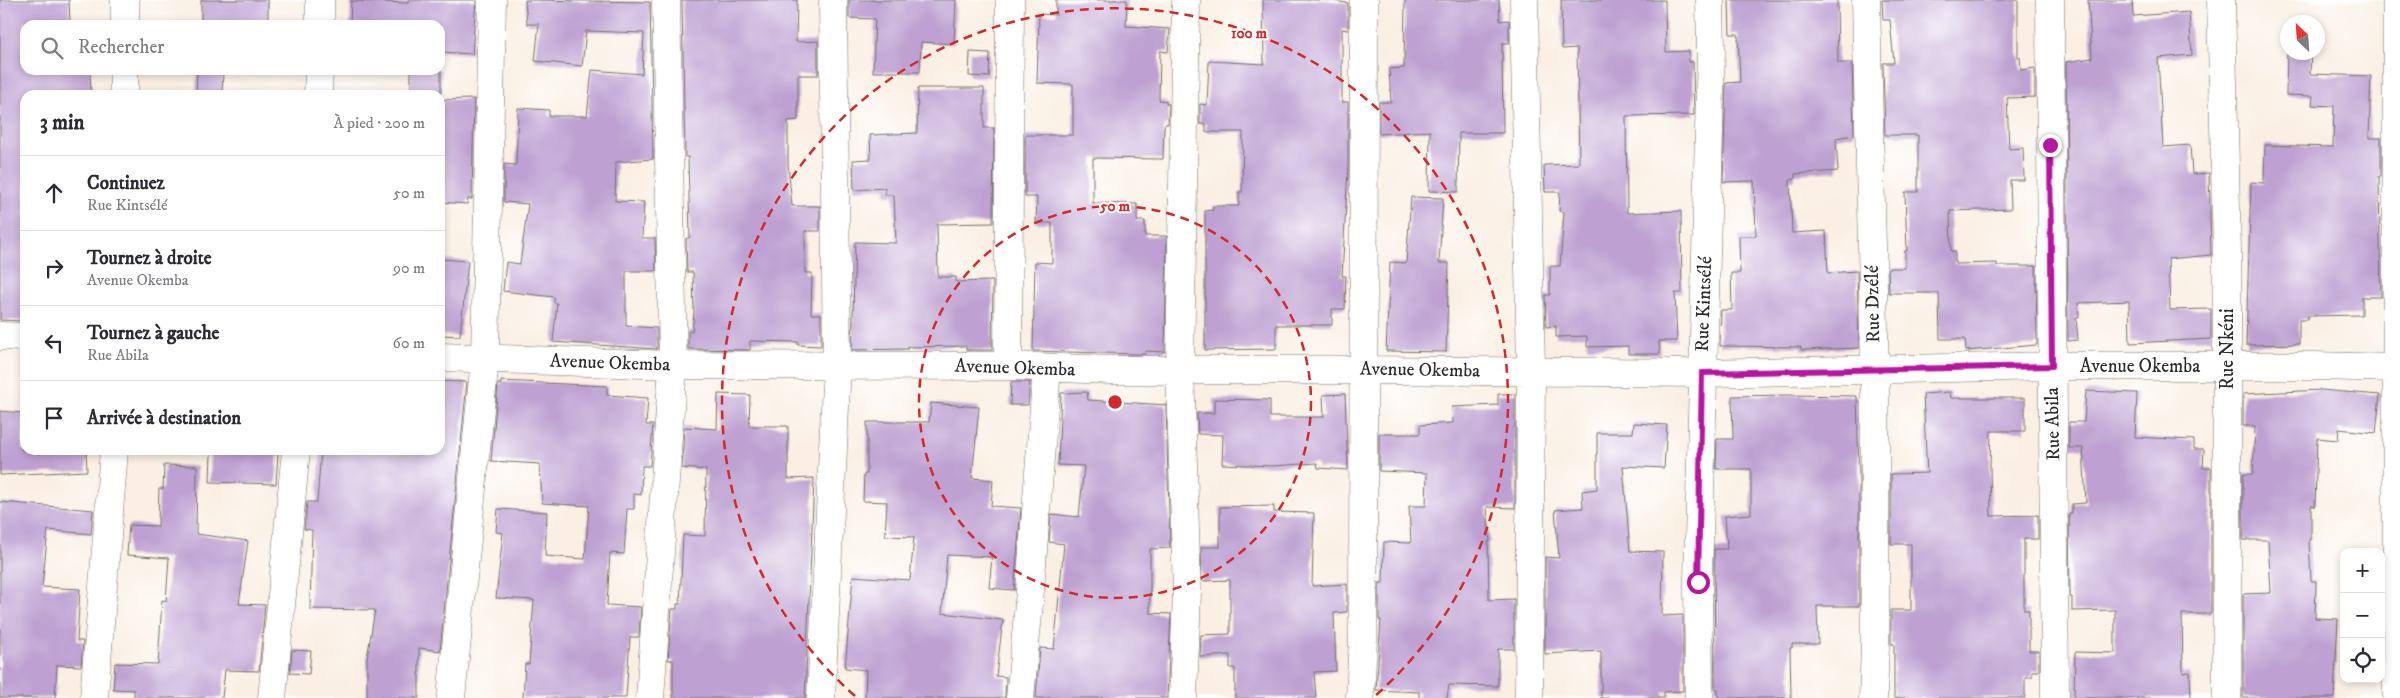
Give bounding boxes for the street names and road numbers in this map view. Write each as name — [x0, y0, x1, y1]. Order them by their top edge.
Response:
street label: Rue Kintsélé — [1691, 256, 1717, 352]
street label: Rue Dzélé — [1861, 265, 1885, 343]
street label: Rue Nkéni — [2216, 308, 2239, 390]
street label: Avenue Okemba — [549, 349, 671, 377]
street label: Avenue Okemba — [954, 354, 1076, 382]
street label: Avenue Okemba — [2080, 355, 2200, 378]
street label: Avenue Okemba — [1360, 357, 1480, 383]
street label: Rue Abila — [2041, 387, 2065, 461]

